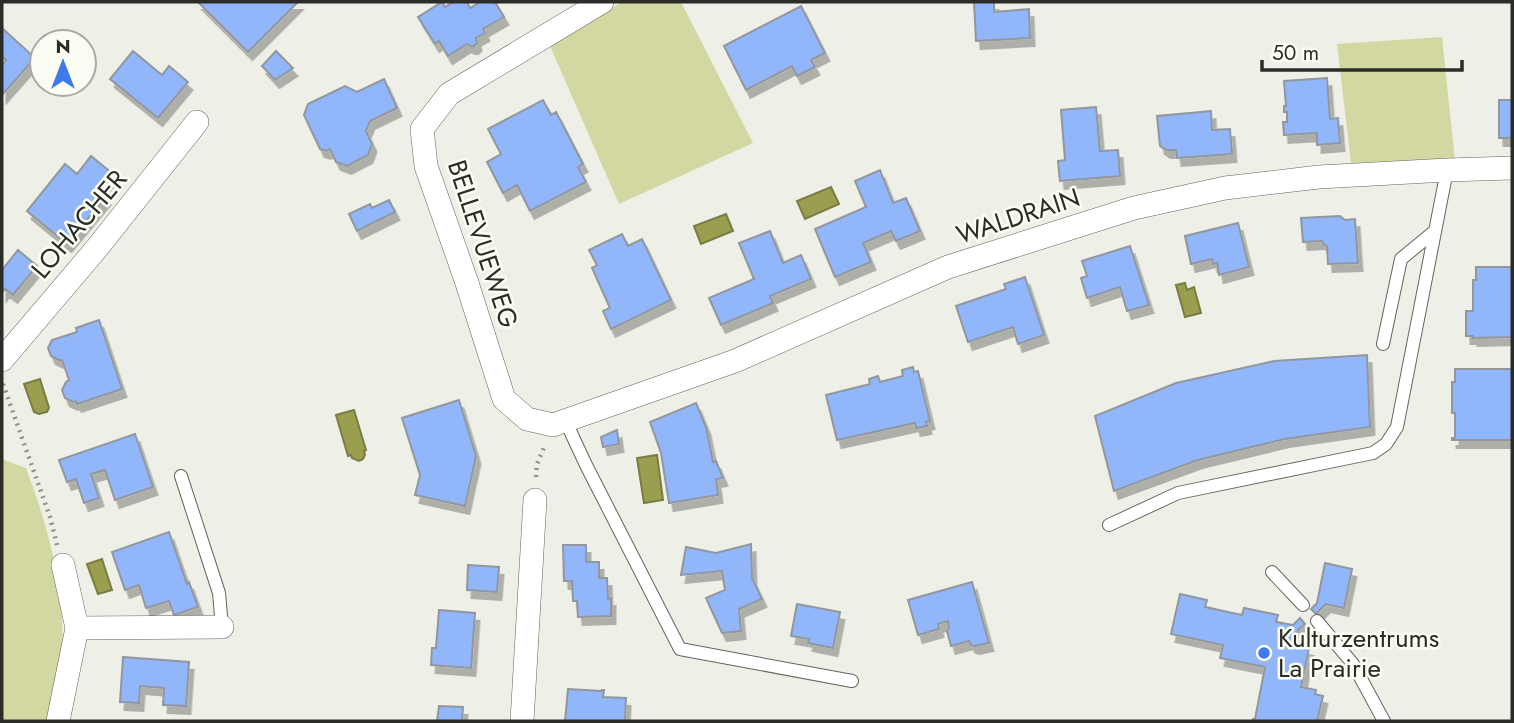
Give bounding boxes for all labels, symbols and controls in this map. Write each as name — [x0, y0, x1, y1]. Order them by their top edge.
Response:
north arrow — [28, 28, 98, 98]
scale bar — [1262, 28, 1462, 72]
text: N — [55, 33, 71, 60]
text: 50 m — [1272, 38, 1319, 68]
street label: BELLEVUEWEG — [438, 155, 528, 333]
street label: LOHACHER — [22, 161, 136, 287]
street label: WALDRAIN — [951, 178, 1085, 254]
place label: Kulturzentrums La Prairie — [1278, 619, 1439, 687]
marker: Kulturzentrums La Prairie — [1256, 645, 1272, 661]

